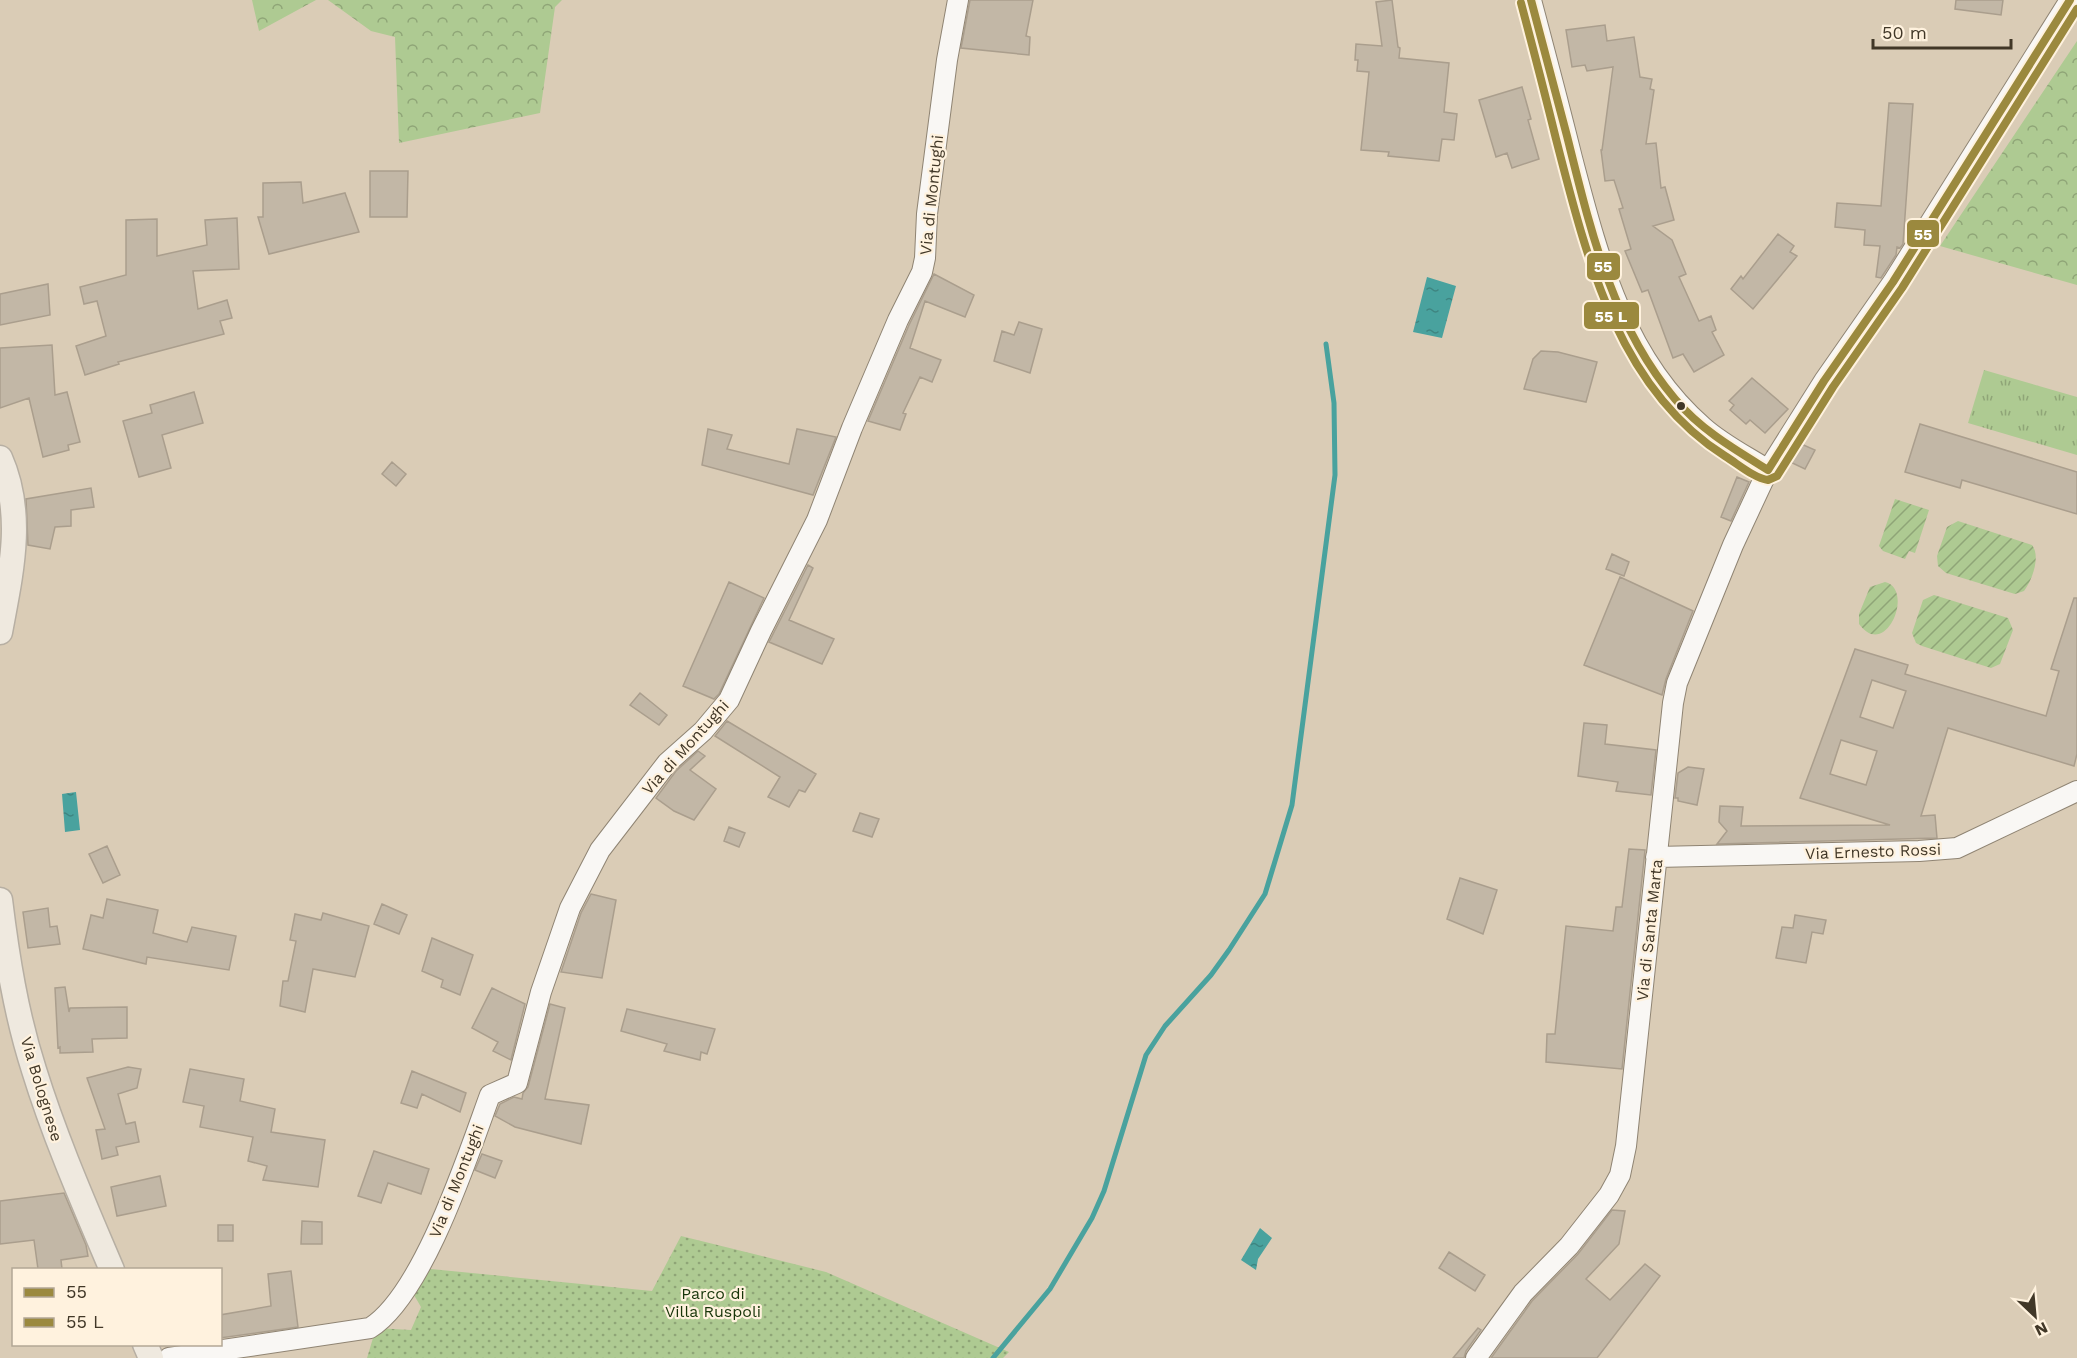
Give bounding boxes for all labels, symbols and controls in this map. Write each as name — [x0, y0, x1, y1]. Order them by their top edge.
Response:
scale bar — [1873, 12, 2011, 50]
text: 50 m — [1882, 22, 1927, 43]
street label: Via di Montughi — [916, 134, 947, 256]
line badge: 55 — [1906, 219, 1940, 248]
text: 55 — [1914, 225, 1932, 244]
line badge: 55 — [1586, 252, 1621, 281]
text: 55 — [1594, 257, 1612, 276]
line badge: 55 L — [1583, 301, 1640, 330]
text: 55 L — [1595, 307, 1628, 326]
unlabelled marker — [1675, 400, 1687, 412]
street label: Via di Montughi — [638, 696, 733, 799]
street label: Via Ernesto Rossi — [1805, 840, 1941, 863]
street label: Via di Santa Marta — [1633, 858, 1666, 1002]
street label: Via Bolognese — [17, 1034, 66, 1144]
street label: Via di Montughi — [425, 1122, 488, 1241]
legend — [12, 1268, 222, 1346]
text: 55 — [66, 1281, 87, 1302]
park label: Parco di Villa Ruspoli — [665, 1284, 761, 1321]
north arrow — [2005, 1286, 2065, 1346]
text: 55 L — [66, 1311, 104, 1332]
text: N — [2032, 1318, 2051, 1340]

